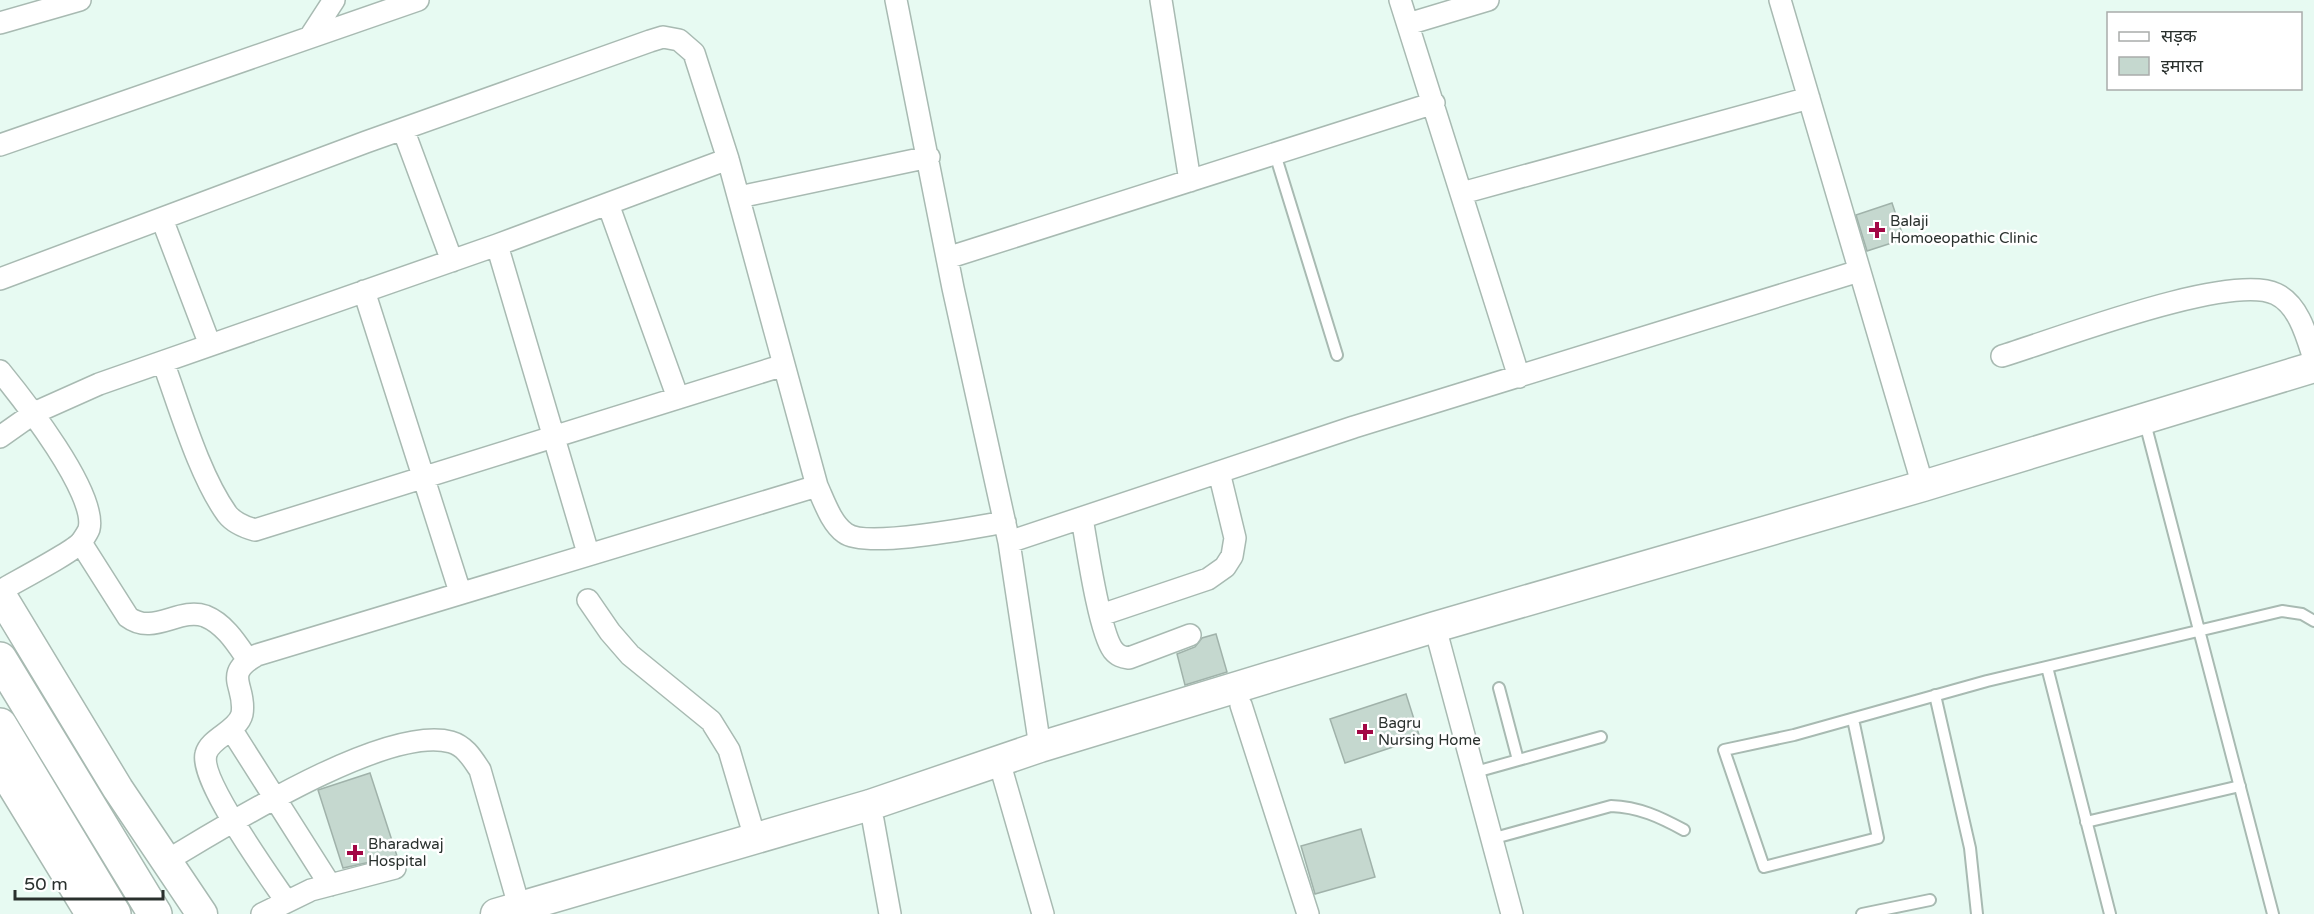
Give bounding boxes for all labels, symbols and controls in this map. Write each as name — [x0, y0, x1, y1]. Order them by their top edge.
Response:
legend — [2107, 12, 2302, 90]
text: सड़क — [2161, 25, 2198, 47]
text: इमारत — [2161, 55, 2204, 77]
place label: Balaji Homoeopathic Clinic — [1890, 212, 2038, 247]
marker: Balaji Homoeopathic Clinic — [1868, 221, 1886, 239]
place label: Bagru Nursing Home — [1378, 714, 1481, 749]
marker: Bagru Nursing Home — [1356, 723, 1374, 741]
place label: Bharadwaj Hospital — [368, 835, 444, 870]
marker: Bharadwaj Hospital — [346, 844, 364, 862]
scale bar — [15, 863, 164, 901]
text: 50 m — [24, 873, 68, 895]

